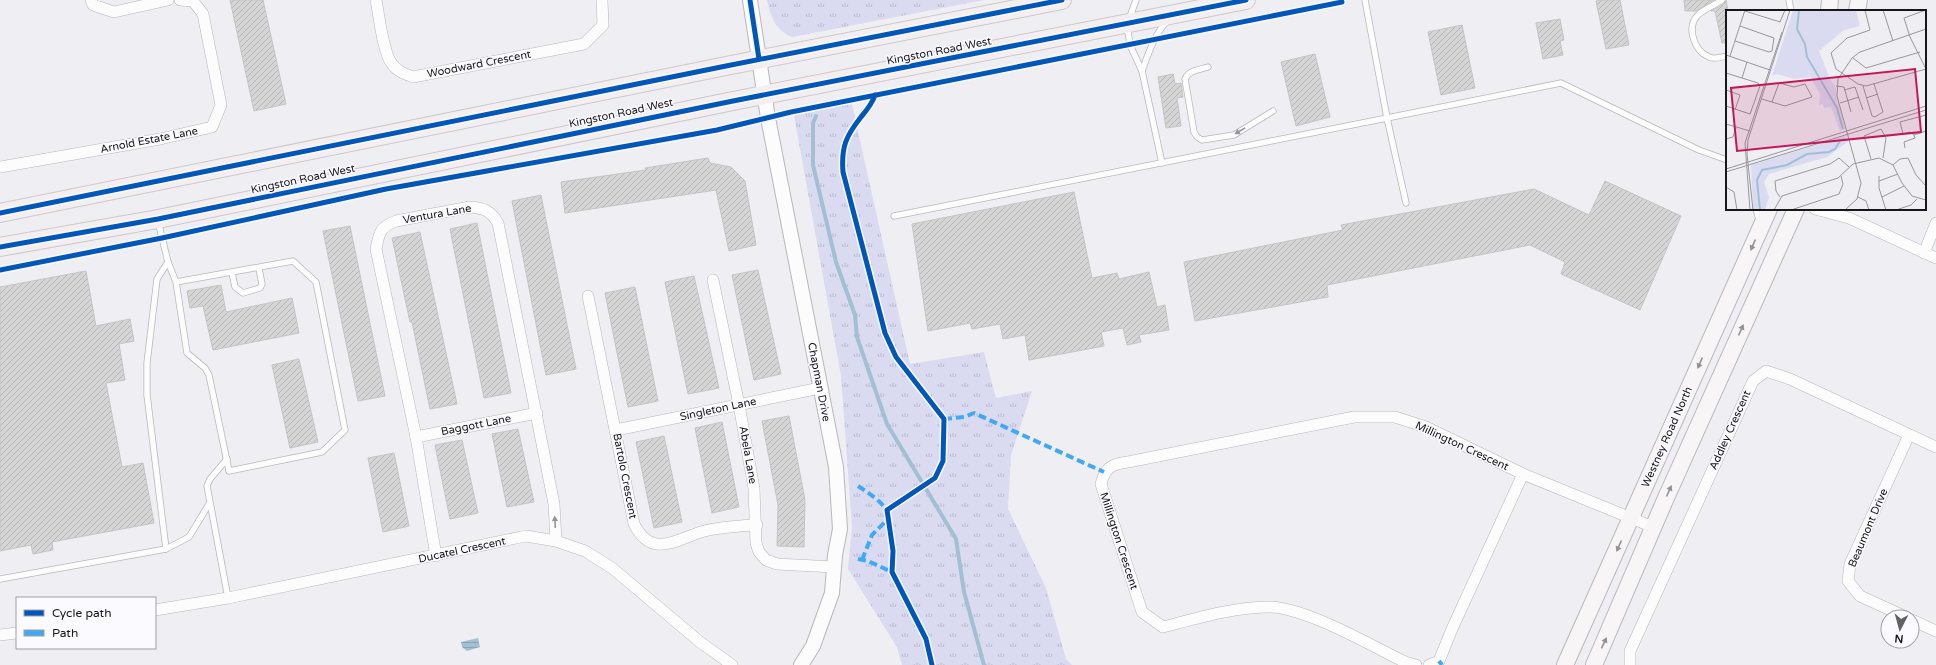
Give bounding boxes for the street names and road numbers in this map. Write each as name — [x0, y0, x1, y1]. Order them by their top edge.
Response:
street label: Kingston Road West — [886, 34, 992, 68]
street label: Woodward Crescent — [426, 48, 532, 80]
street label: Kingston Road West — [568, 96, 674, 130]
street label: Arnold Estate Lane — [99, 124, 199, 156]
street label: Kingston Road West — [250, 162, 356, 196]
street label: Ventura Lane — [402, 202, 472, 226]
street label: Chapman Drive — [805, 341, 833, 423]
street label: Westney Road North — [1639, 385, 1695, 489]
street label: Addley Crescent — [1707, 388, 1753, 472]
street label: Singleton Lane — [679, 395, 757, 423]
street label: Baggott Lane — [440, 412, 512, 438]
street label: Millington Crescent — [1413, 419, 1511, 473]
street label: Abela Lane — [737, 425, 759, 485]
street label: Bartolo Crescent — [610, 432, 640, 520]
street label: Beaumont Drive — [1846, 487, 1890, 569]
street label: Millington Crescent — [1097, 491, 1141, 591]
street label: Ducatel Crescent — [417, 534, 507, 566]

